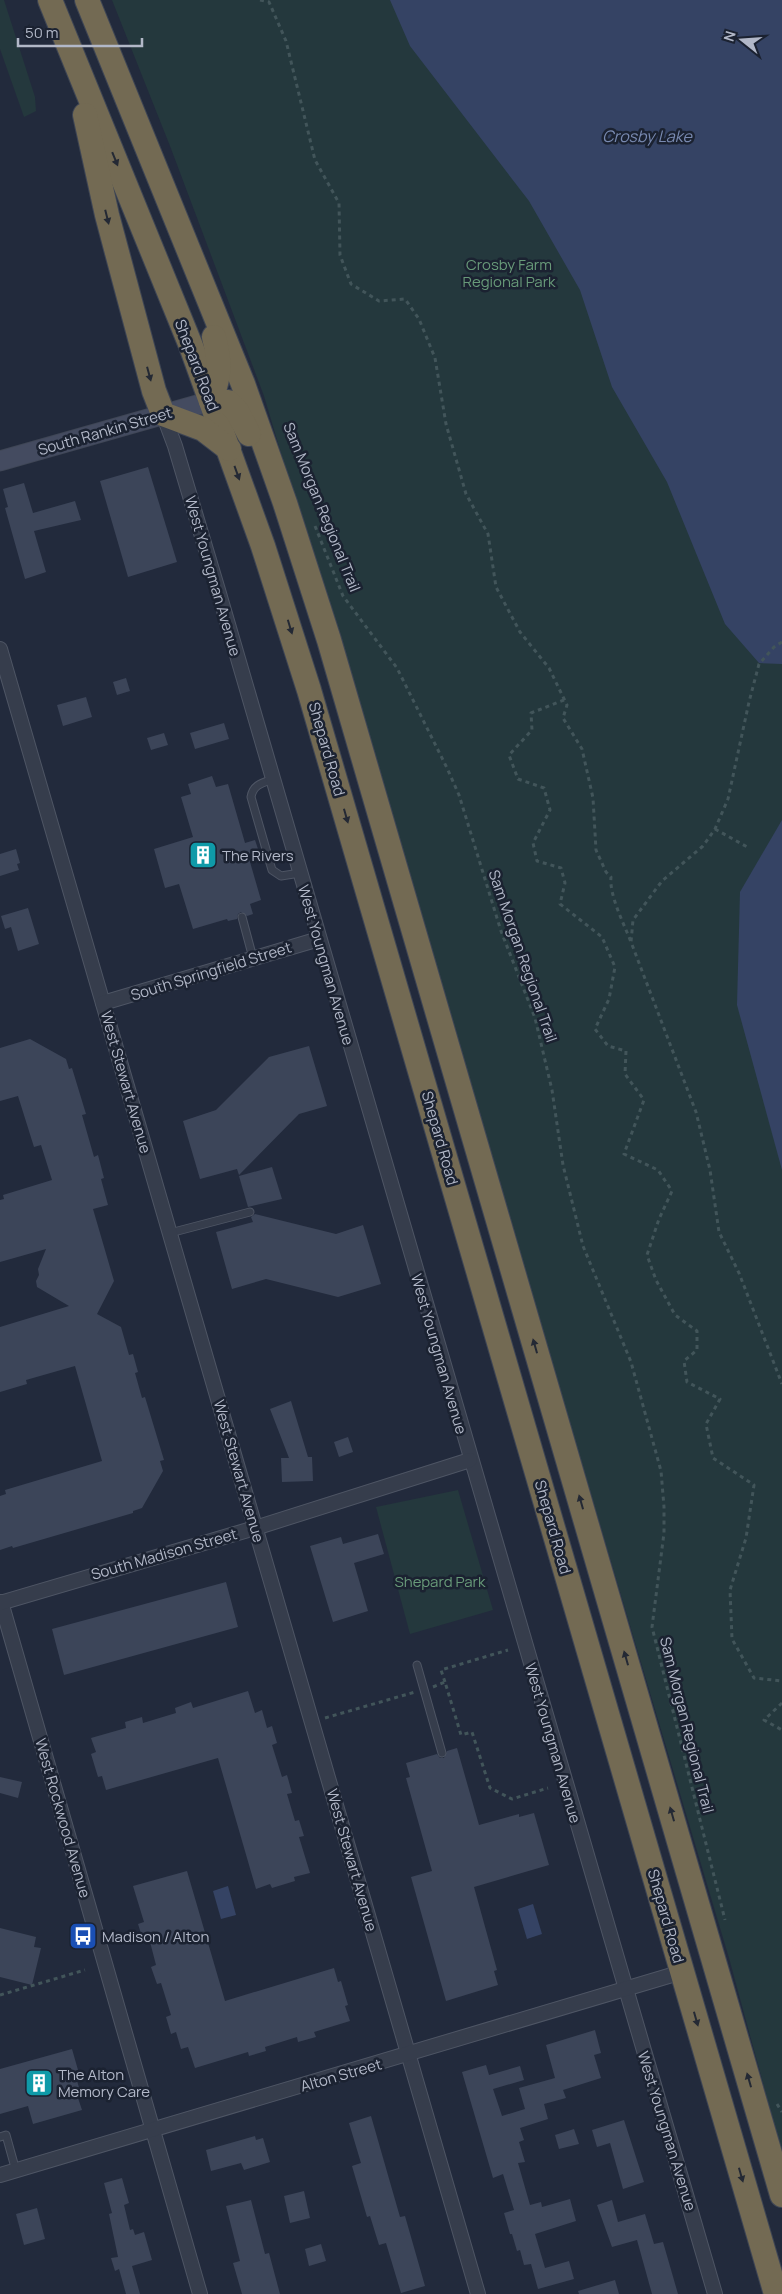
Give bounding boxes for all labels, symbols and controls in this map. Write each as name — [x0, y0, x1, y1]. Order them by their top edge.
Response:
scale bar — [18, 15, 141, 47]
north arrow — [717, 15, 767, 65]
text: 50 m — [25, 22, 59, 43]
text: N — [719, 28, 740, 44]
water label: Crosby Lake — [602, 125, 693, 147]
one-way arrow — [111, 152, 119, 167]
one-way arrow — [104, 209, 112, 224]
park label: Crosby Farm Regional Park — [462, 254, 556, 292]
street label: Shepard Road — [170, 316, 224, 414]
one-way arrow — [145, 366, 153, 381]
street label: South Rankin Street — [36, 402, 174, 460]
street label: Sam Morgan Regional Trail — [278, 419, 366, 595]
one-way arrow — [234, 466, 242, 481]
street label: West Youngman Avenue — [180, 493, 246, 659]
one-way arrow — [286, 620, 294, 635]
street label: Shepard Road — [304, 700, 350, 798]
one-way arrow — [343, 809, 351, 824]
building icon: The Rivers — [188, 840, 218, 870]
place label: The Rivers — [222, 845, 294, 866]
street label: Sam Morgan Regional Trail — [484, 867, 562, 1045]
street label: West Youngman Avenue — [293, 882, 359, 1048]
street label: South Springfield Street — [128, 937, 294, 1005]
street label: West Stewart Avenue — [96, 1008, 156, 1156]
street label: Shepard Road — [417, 1089, 463, 1187]
street label: West Youngman Avenue — [406, 1271, 472, 1437]
one-way arrow — [531, 1339, 539, 1354]
street label: West Stewart Avenue — [209, 1397, 269, 1545]
street label: Shepard Road — [530, 1478, 576, 1576]
one-way arrow — [576, 1495, 584, 1510]
street label: South Madison Street — [89, 1523, 239, 1585]
park label: Shepard Park — [395, 1571, 486, 1592]
street label: Sam Morgan Regional Trail — [655, 1635, 719, 1815]
one-way arrow — [622, 1651, 630, 1666]
street label: West Youngman Avenue — [520, 1660, 586, 1826]
street label: West Rockwood Avenue — [30, 1736, 96, 1900]
street label: West Stewart Avenue — [322, 1786, 382, 1934]
one-way arrow — [667, 1807, 675, 1822]
street label: Shepard Road — [643, 1867, 689, 1965]
bus stop icon: Madison / Alton — [68, 1921, 98, 1951]
place label: Madison / Alton — [102, 1926, 209, 1947]
one-way arrow — [692, 2012, 700, 2027]
street label: West Youngman Avenue — [633, 2049, 701, 2214]
street label: Alton Street — [298, 2053, 384, 2097]
place label: The Alton Memory Care — [58, 2064, 150, 2102]
building icon: The Alton Memory Care — [24, 2068, 54, 2098]
one-way arrow — [744, 2072, 752, 2087]
one-way arrow — [737, 2168, 745, 2183]

